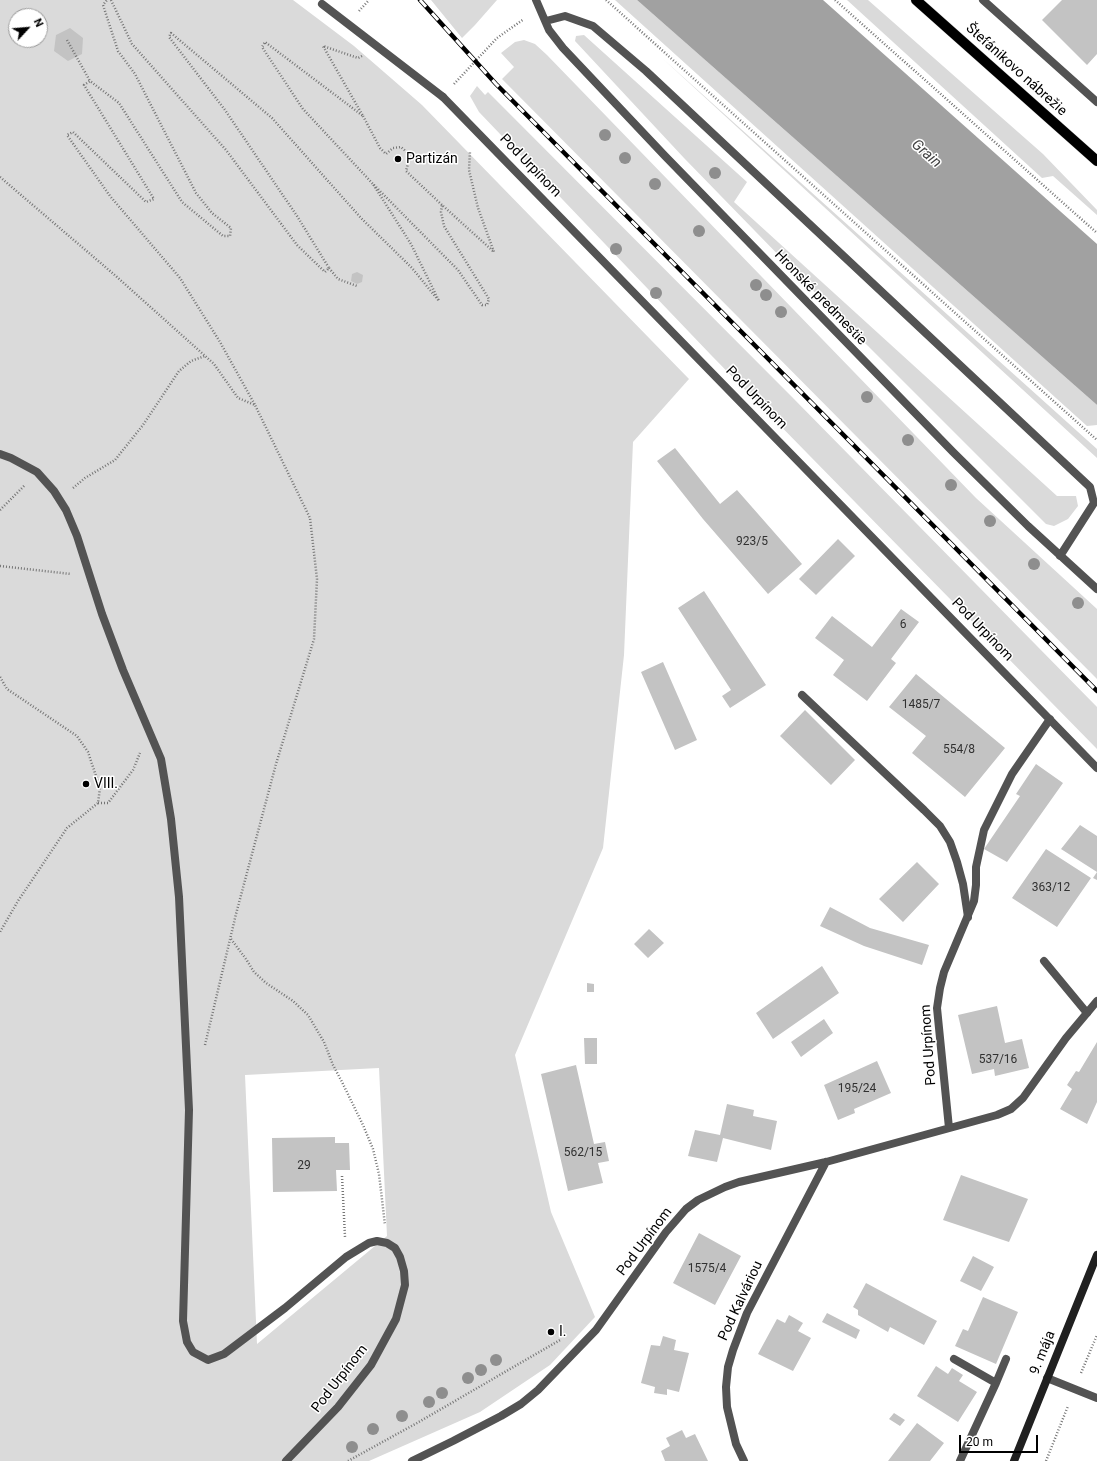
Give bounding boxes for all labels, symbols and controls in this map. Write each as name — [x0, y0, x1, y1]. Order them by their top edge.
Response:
north arrow — [8, 8, 48, 48]
text: N — [31, 17, 46, 29]
street label: Štefánikovo nábrežie — [962, 20, 1070, 120]
street label: Pod Urpínom — [496, 131, 564, 201]
water label: Grain — [907, 136, 945, 172]
place label: Partizán — [406, 151, 458, 167]
marker: Partizán — [393, 154, 403, 164]
street label: Hronské predmestie — [770, 247, 870, 349]
street label: Pod Urpínom — [722, 363, 790, 433]
house number: 923/5 — [736, 535, 768, 549]
street label: Pod Urpínom — [948, 595, 1016, 665]
house number: 6 — [900, 618, 906, 632]
house number: 1485/7 — [902, 698, 940, 712]
house number: 554/8 — [943, 743, 975, 757]
place label: VIII. — [94, 776, 118, 792]
marker: VIII. — [81, 779, 91, 789]
house number: 363/12 — [1032, 881, 1070, 895]
street label: Pod Urpínom — [918, 1004, 940, 1086]
house number: 537/16 — [979, 1053, 1017, 1067]
house number: 195/24 — [838, 1082, 876, 1096]
house number: 562/15 — [564, 1146, 602, 1160]
house number: 29 — [297, 1159, 311, 1173]
street label: Pod Urpínom — [614, 1205, 676, 1279]
street label: Pod Kalváriou — [715, 1258, 767, 1344]
house number: 1575/4 — [688, 1262, 726, 1276]
place label: I. — [559, 1324, 566, 1340]
marker: I. — [546, 1327, 556, 1337]
street label: 9. mája — [1027, 1329, 1059, 1377]
street label: Pod Urpínom — [308, 1342, 372, 1416]
scale bar — [961, 1427, 1040, 1453]
text: 20 m — [966, 1435, 993, 1449]

